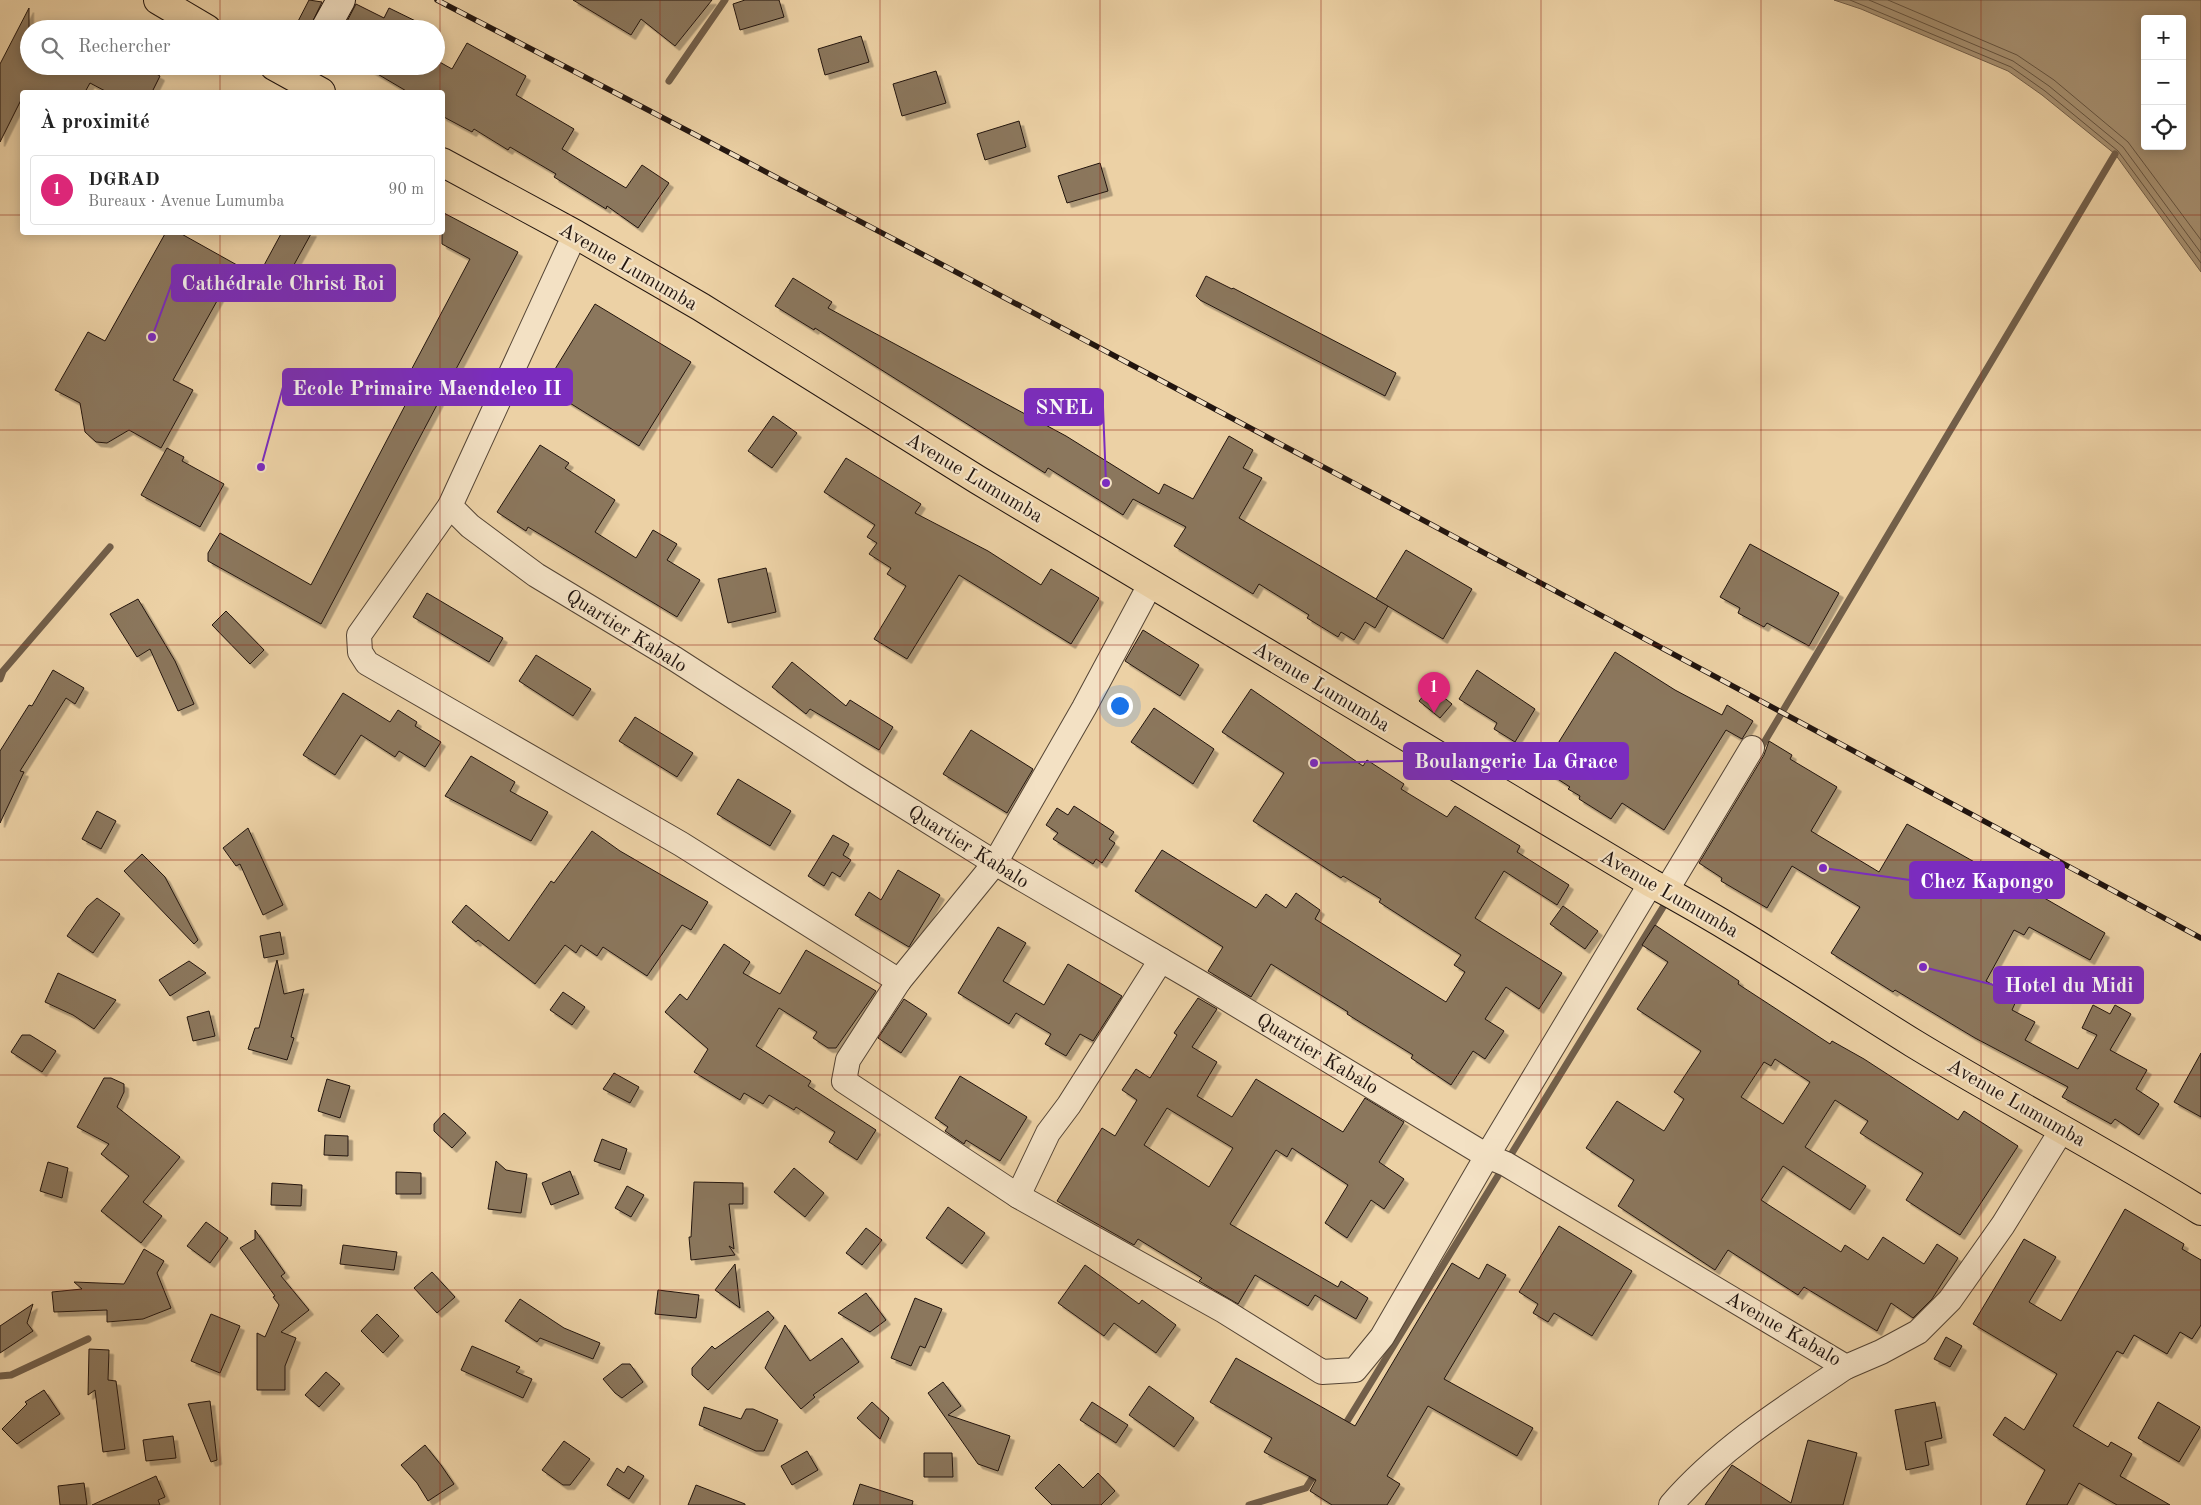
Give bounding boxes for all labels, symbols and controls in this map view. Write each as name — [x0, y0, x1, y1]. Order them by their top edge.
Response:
map controls — [2141, 15, 2186, 150]
button: + — [2141, 15, 2186, 60]
search box — [20, 20, 445, 75]
icon: search — [38, 34, 66, 62]
text: Rechercher — [78, 38, 171, 57]
button: − — [2141, 60, 2186, 105]
button: locate — [2141, 105, 2186, 150]
text: À proximité — [40, 112, 150, 133]
text: DGRAD — [88, 171, 160, 190]
text: 1 — [52, 182, 62, 198]
text: 90 m — [388, 182, 424, 198]
text: Bureaux · Avenue Lumumba — [88, 194, 284, 210]
street label: Avenue Lumumba — [556, 220, 701, 315]
callout: Cathédrale Christ Roi — [172, 265, 395, 301]
text: Cathédrale Christ Roi — [182, 274, 384, 295]
callout: Ecole Primaire Maendeleo II — [283, 369, 572, 405]
text: Ecole Primaire Maendeleo II — [292, 379, 562, 400]
callout: SNEL — [1025, 389, 1103, 425]
text: SNEL — [1035, 398, 1093, 419]
street label: Avenue Lumumba — [902, 430, 1046, 527]
street label: Quartier Kabalo — [562, 586, 690, 677]
street label: Avenue Lumumba — [1249, 639, 1393, 736]
pin: 1 — [1418, 672, 1450, 713]
your location — [1107, 693, 1133, 719]
callout: Boulangerie La Grace — [1404, 743, 1628, 779]
text: Boulangerie La Grace — [1414, 752, 1618, 773]
street label: Quartier Kabalo — [904, 802, 1032, 893]
street label: Avenue Lumumba — [1597, 847, 1742, 942]
callout: Chez Kapongo — [1910, 862, 2064, 898]
text: Chez Kapongo — [1920, 872, 2054, 893]
callout: Hotel du Midi — [1994, 967, 2143, 1003]
text: Hotel du Midi — [2005, 976, 2133, 997]
street label: Quartier Kabalo — [1252, 1010, 1382, 1099]
street label: Avenue Lumumba — [1944, 1056, 2089, 1151]
street label: Avenue Kabalo — [1722, 1289, 1844, 1371]

